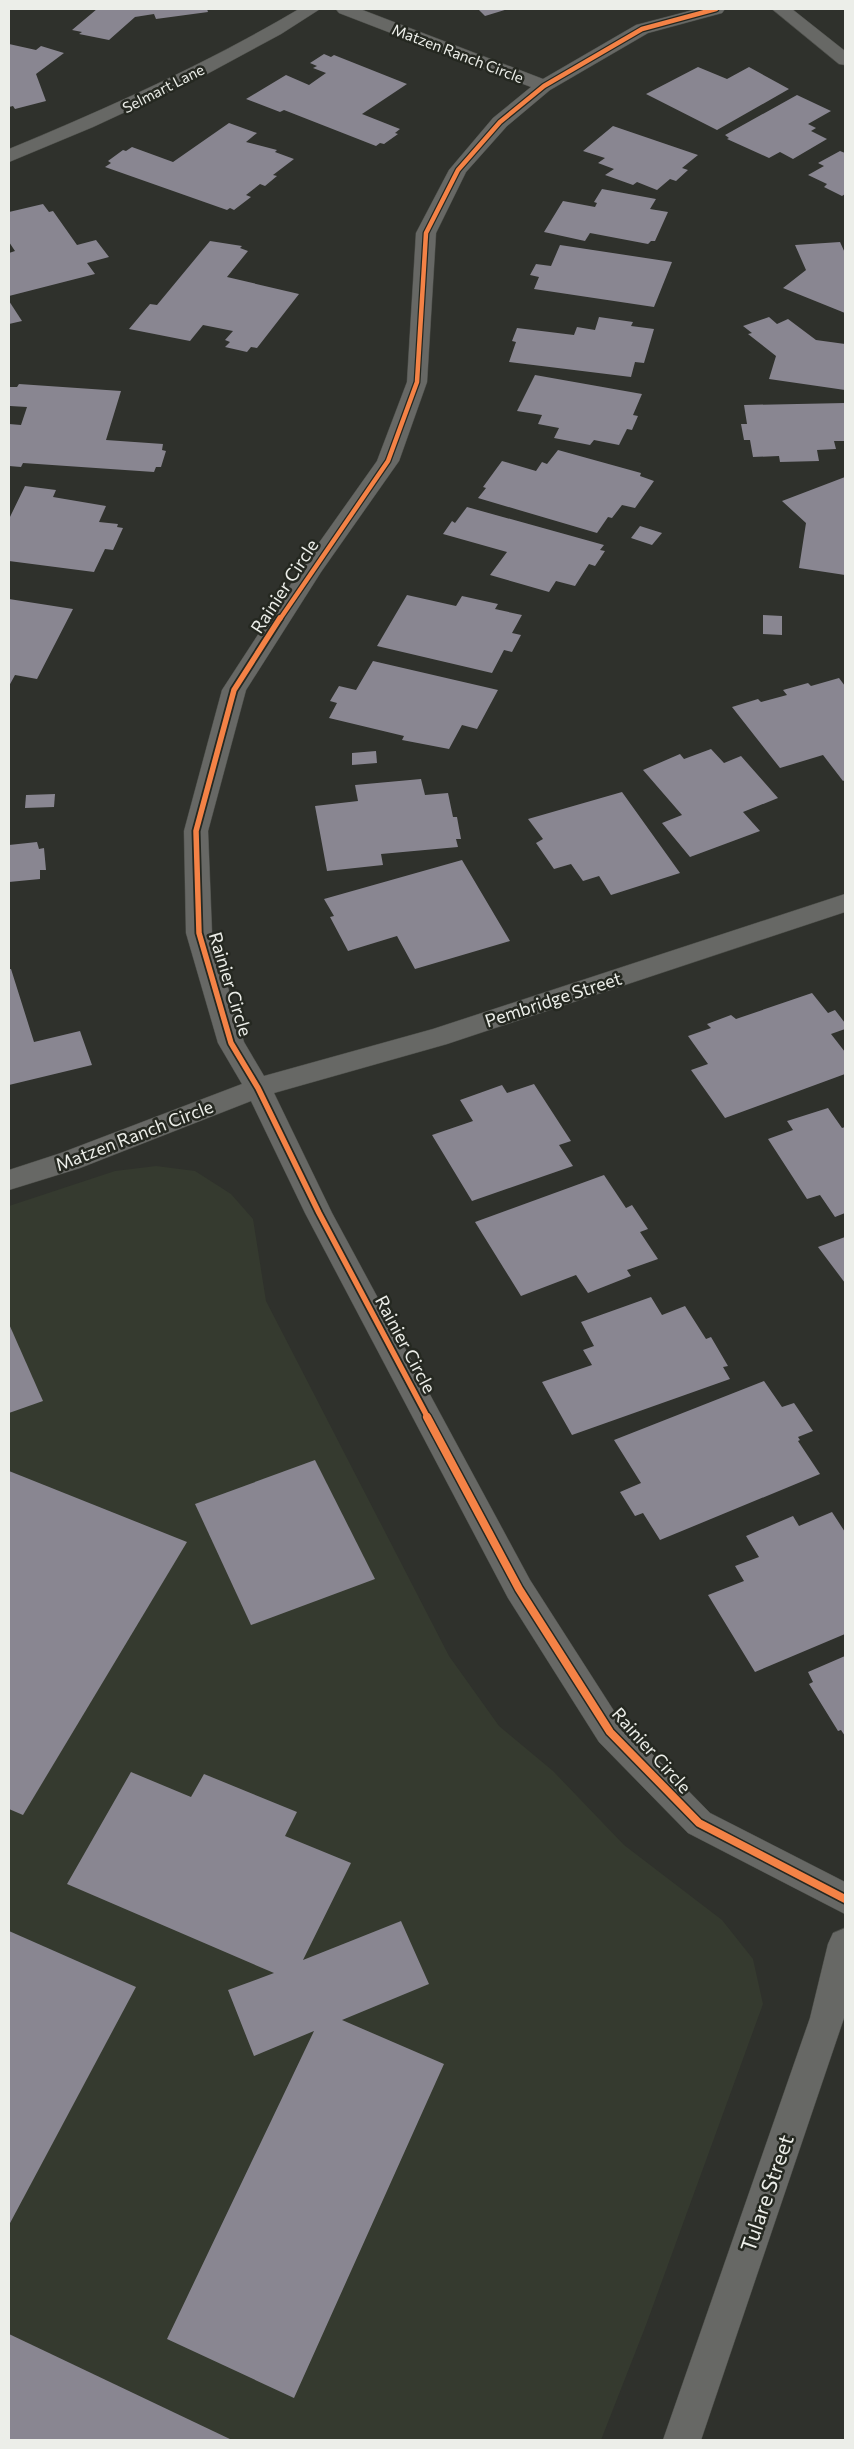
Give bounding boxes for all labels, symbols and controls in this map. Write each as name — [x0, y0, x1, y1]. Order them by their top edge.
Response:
street label: Matzen Ranch Circle — [390, 20, 526, 86]
street label: Selmart Lane — [119, 60, 207, 116]
street label: Rainier Circle — [245, 535, 323, 637]
street label: Rainier Circle — [205, 929, 257, 1039]
street label: Pembridge Street — [482, 967, 624, 1031]
street label: Matzen Ranch Circle — [52, 1095, 216, 1175]
street label: Rainier Circle — [371, 1291, 441, 1397]
street label: Rainier Circle — [608, 1703, 696, 1797]
street label: Tulare Street — [734, 2131, 798, 2255]

